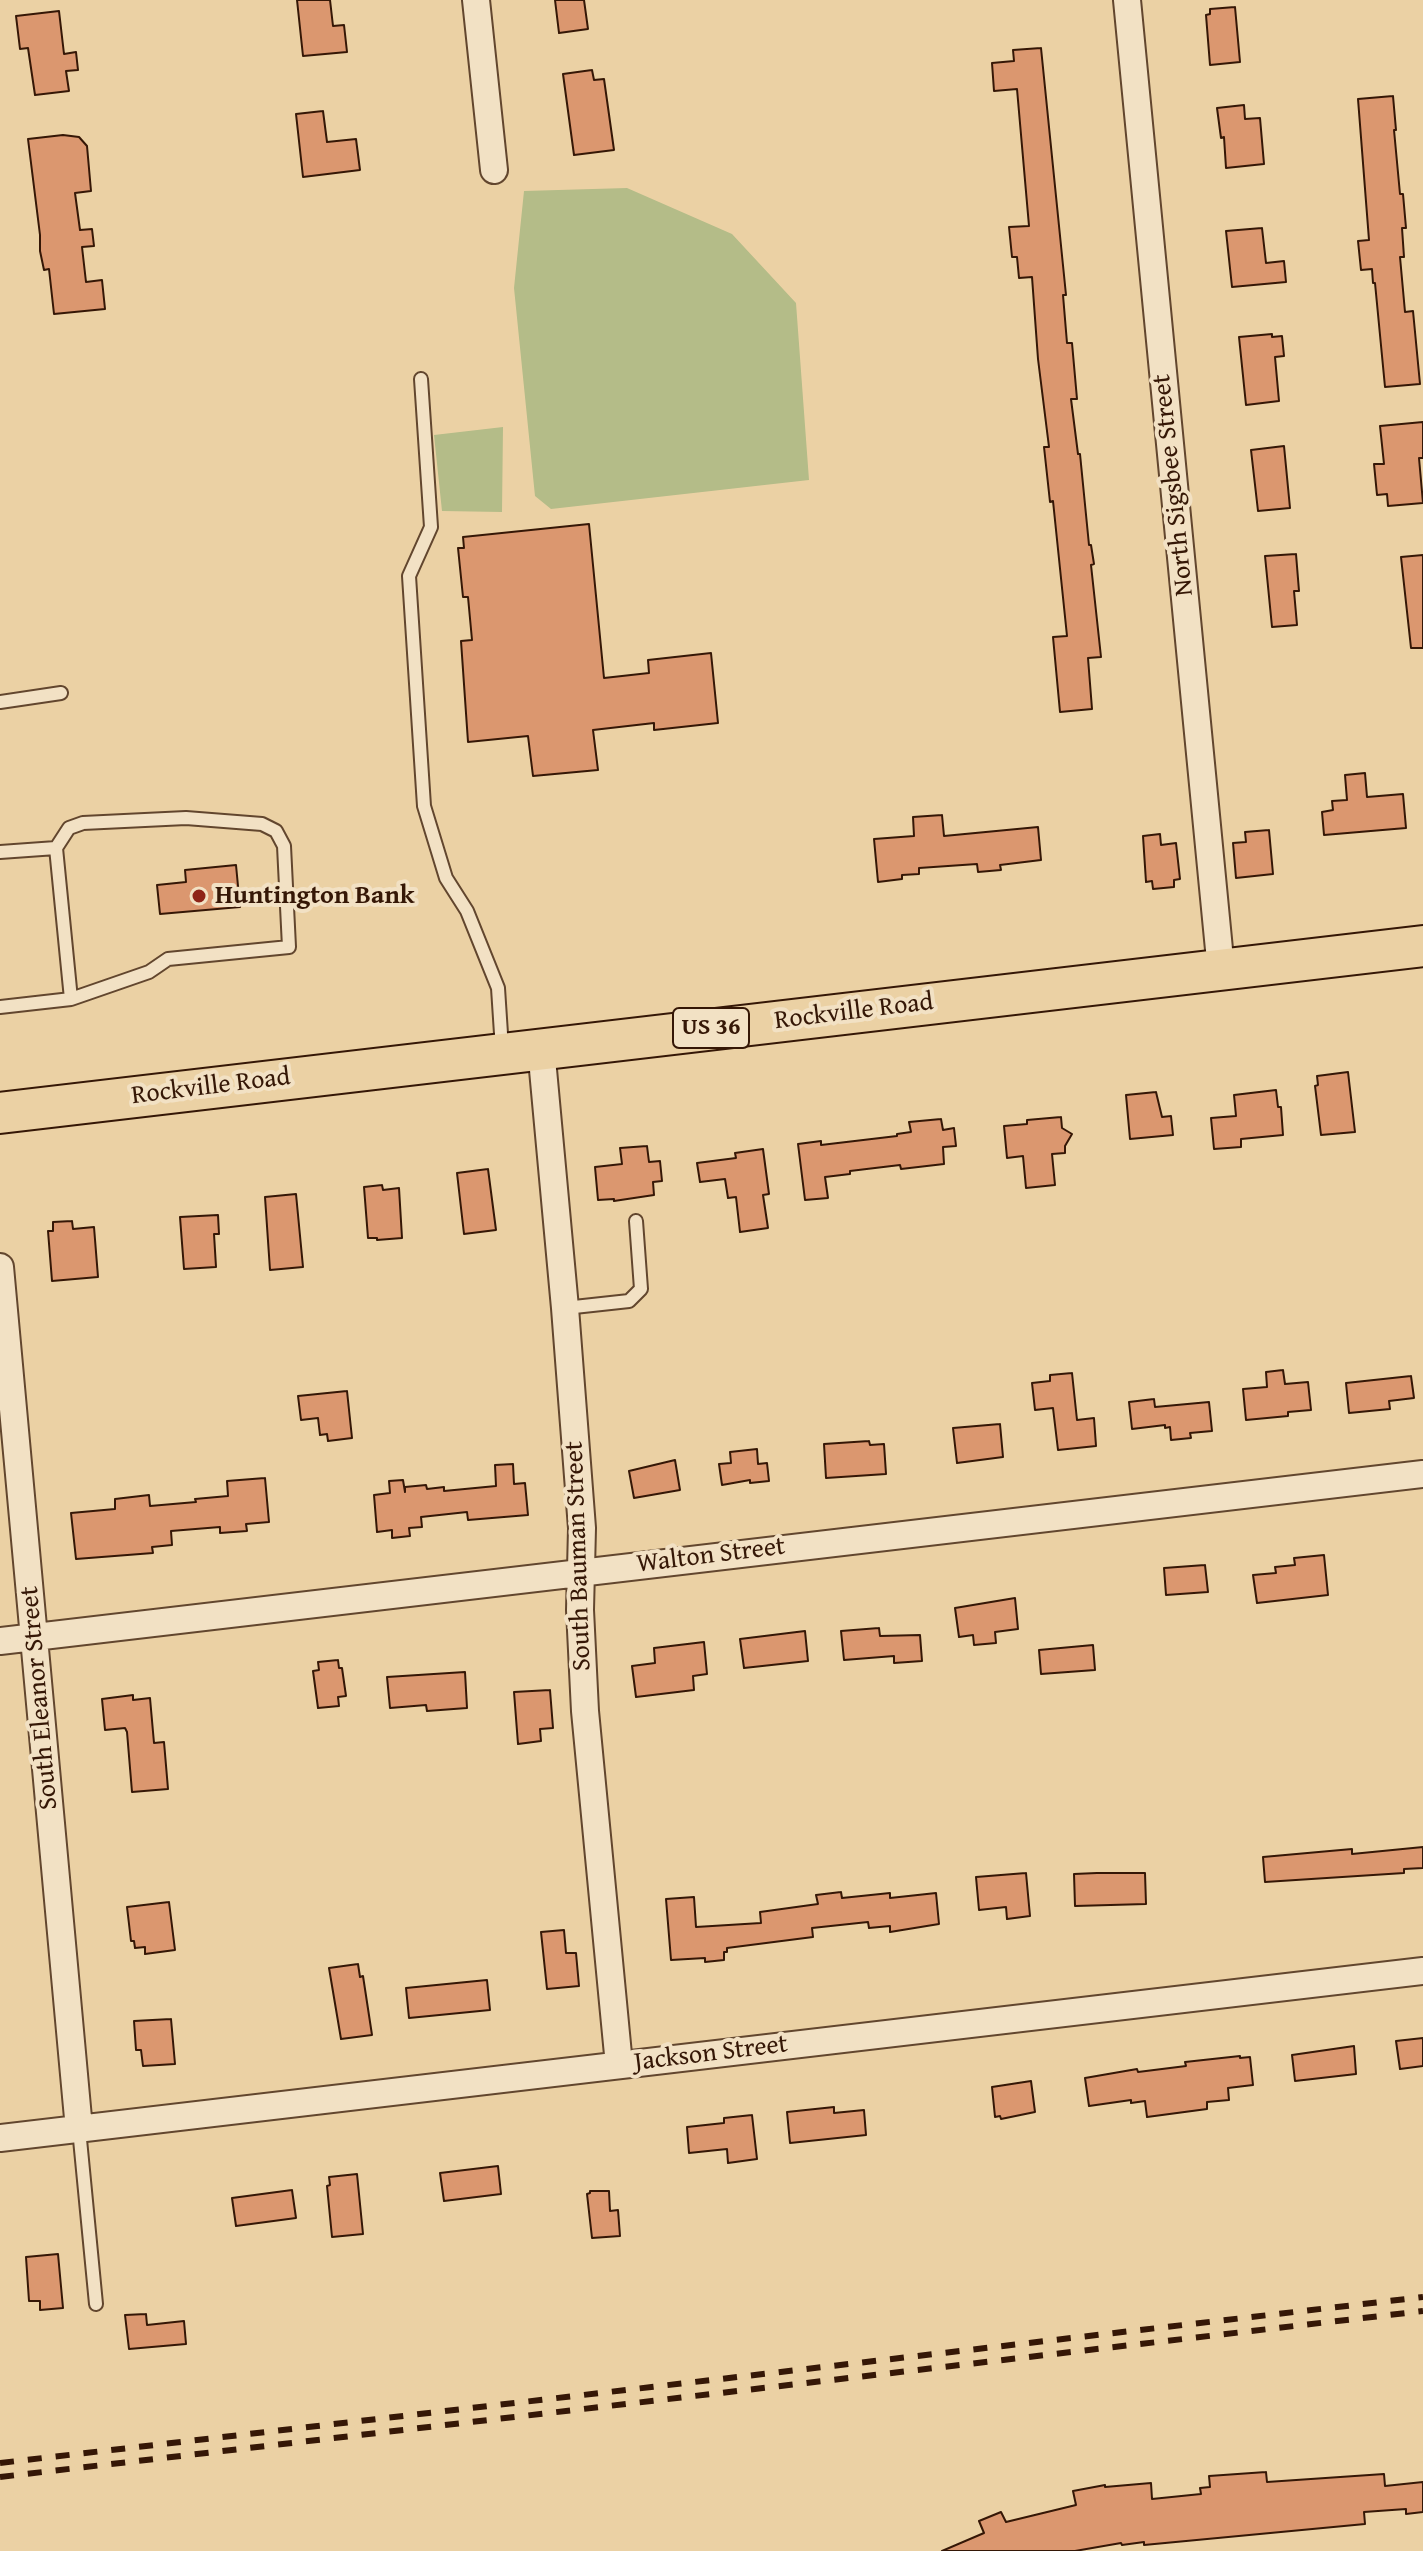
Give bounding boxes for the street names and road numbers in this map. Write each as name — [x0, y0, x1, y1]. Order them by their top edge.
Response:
street label: North Sigsbee Street — [1147, 372, 1201, 598]
street label: Rockville Road — [773, 987, 935, 1037]
road number: US 36 — [673, 1008, 749, 1048]
street label: Rockville Road — [130, 1062, 292, 1112]
street label: South Bauman Street — [559, 1440, 599, 1672]
street label: Walton Street — [635, 1531, 787, 1581]
street label: South Eleanor Street — [15, 1585, 65, 1811]
street label: Jackson Street — [632, 2029, 790, 2079]

